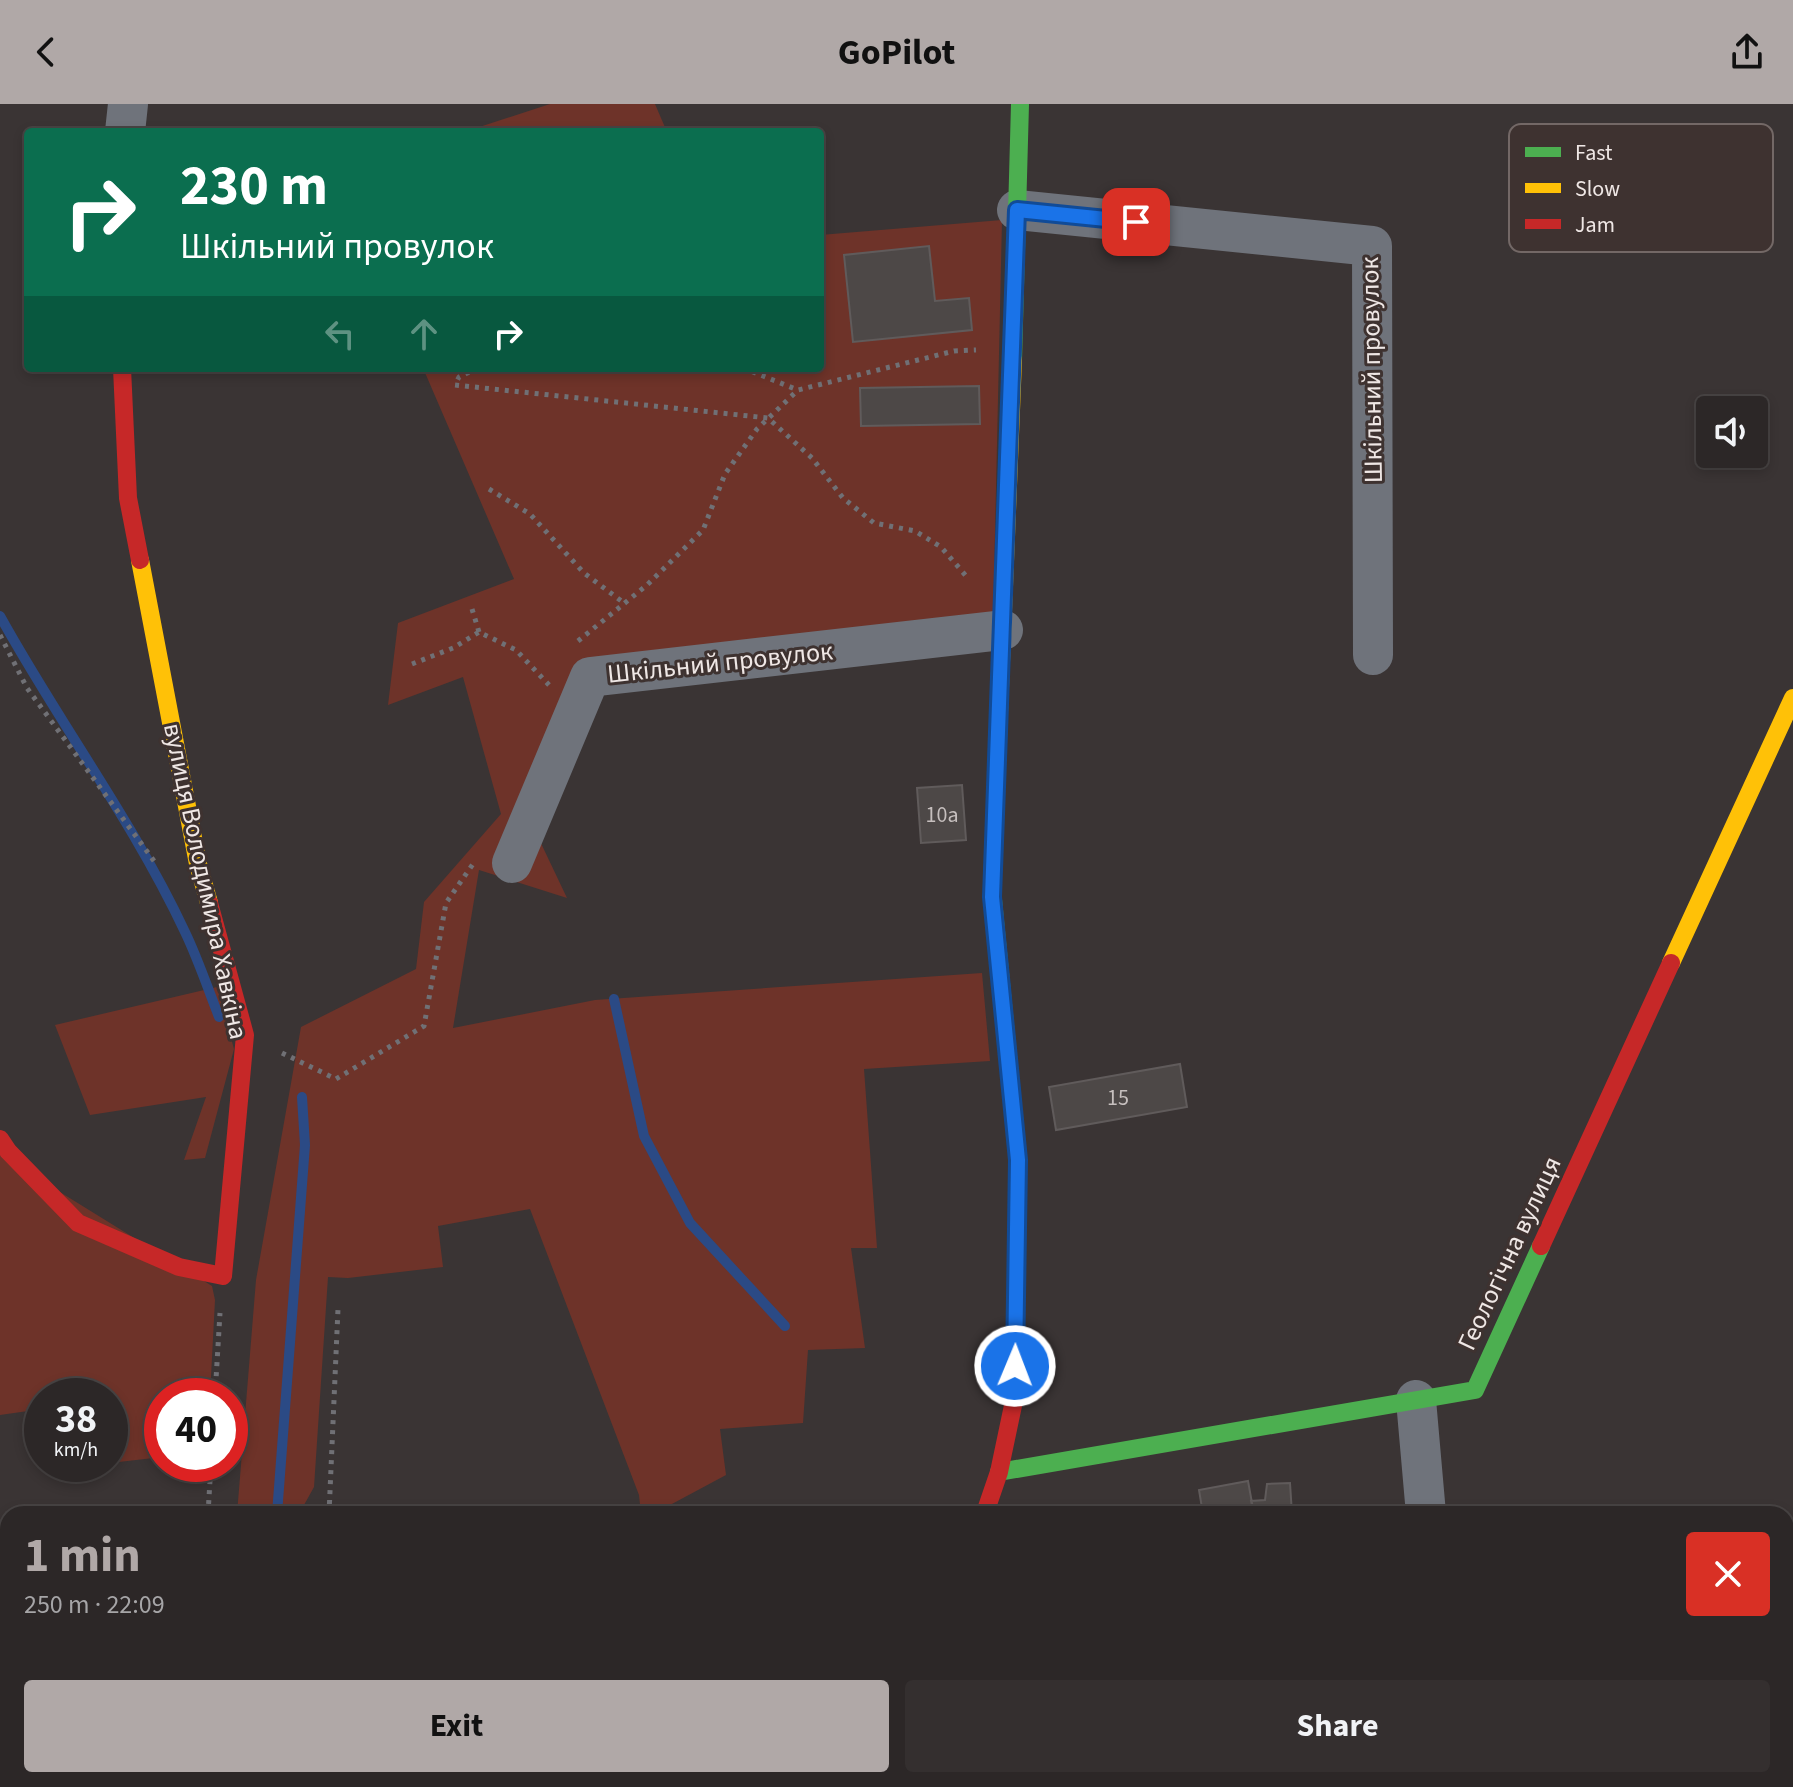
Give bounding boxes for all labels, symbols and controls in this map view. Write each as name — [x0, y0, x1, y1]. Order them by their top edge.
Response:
text: GoPilot — [838, 27, 955, 78]
icon: back — [24, 30, 68, 74]
icon: share — [1725, 30, 1769, 74]
legend — [1509, 124, 1773, 252]
text: Fast — [1575, 137, 1613, 169]
text: 230 m — [180, 147, 328, 226]
icon: right — [48, 160, 152, 264]
text: Slow — [1575, 173, 1620, 205]
pin — [1102, 188, 1170, 256]
icon: arrive — [1114, 200, 1158, 244]
text: Jam — [1575, 209, 1615, 241]
text: Шкільний провулок — [180, 221, 494, 272]
street label: Шкільний провулок — [1351, 256, 1392, 484]
icon: left — [318, 312, 362, 356]
icon: ahead — [402, 312, 446, 356]
icon: right — [486, 312, 530, 356]
map controls — [1696, 396, 1768, 468]
button: sound — [1696, 396, 1768, 468]
street label: Шкільний провулок — [605, 632, 835, 693]
street label: вулиця Володимира Хавкіна — [154, 720, 257, 1043]
house number: 10а — [926, 799, 958, 831]
house number: 15 — [1107, 1082, 1129, 1114]
street label: Геологічна вулиця — [1448, 1150, 1571, 1356]
position arrow — [973, 1324, 1057, 1408]
speed limit sign: 40 — [144, 1378, 248, 1482]
text: 38 — [55, 1391, 97, 1448]
text: km/h — [54, 1436, 98, 1464]
text: 1 min — [24, 1522, 141, 1590]
button: close — [1686, 1532, 1770, 1616]
text: 250 m · 22:09 — [24, 1586, 165, 1623]
button: Exit — [24, 1680, 889, 1772]
button: Share — [905, 1680, 1770, 1772]

